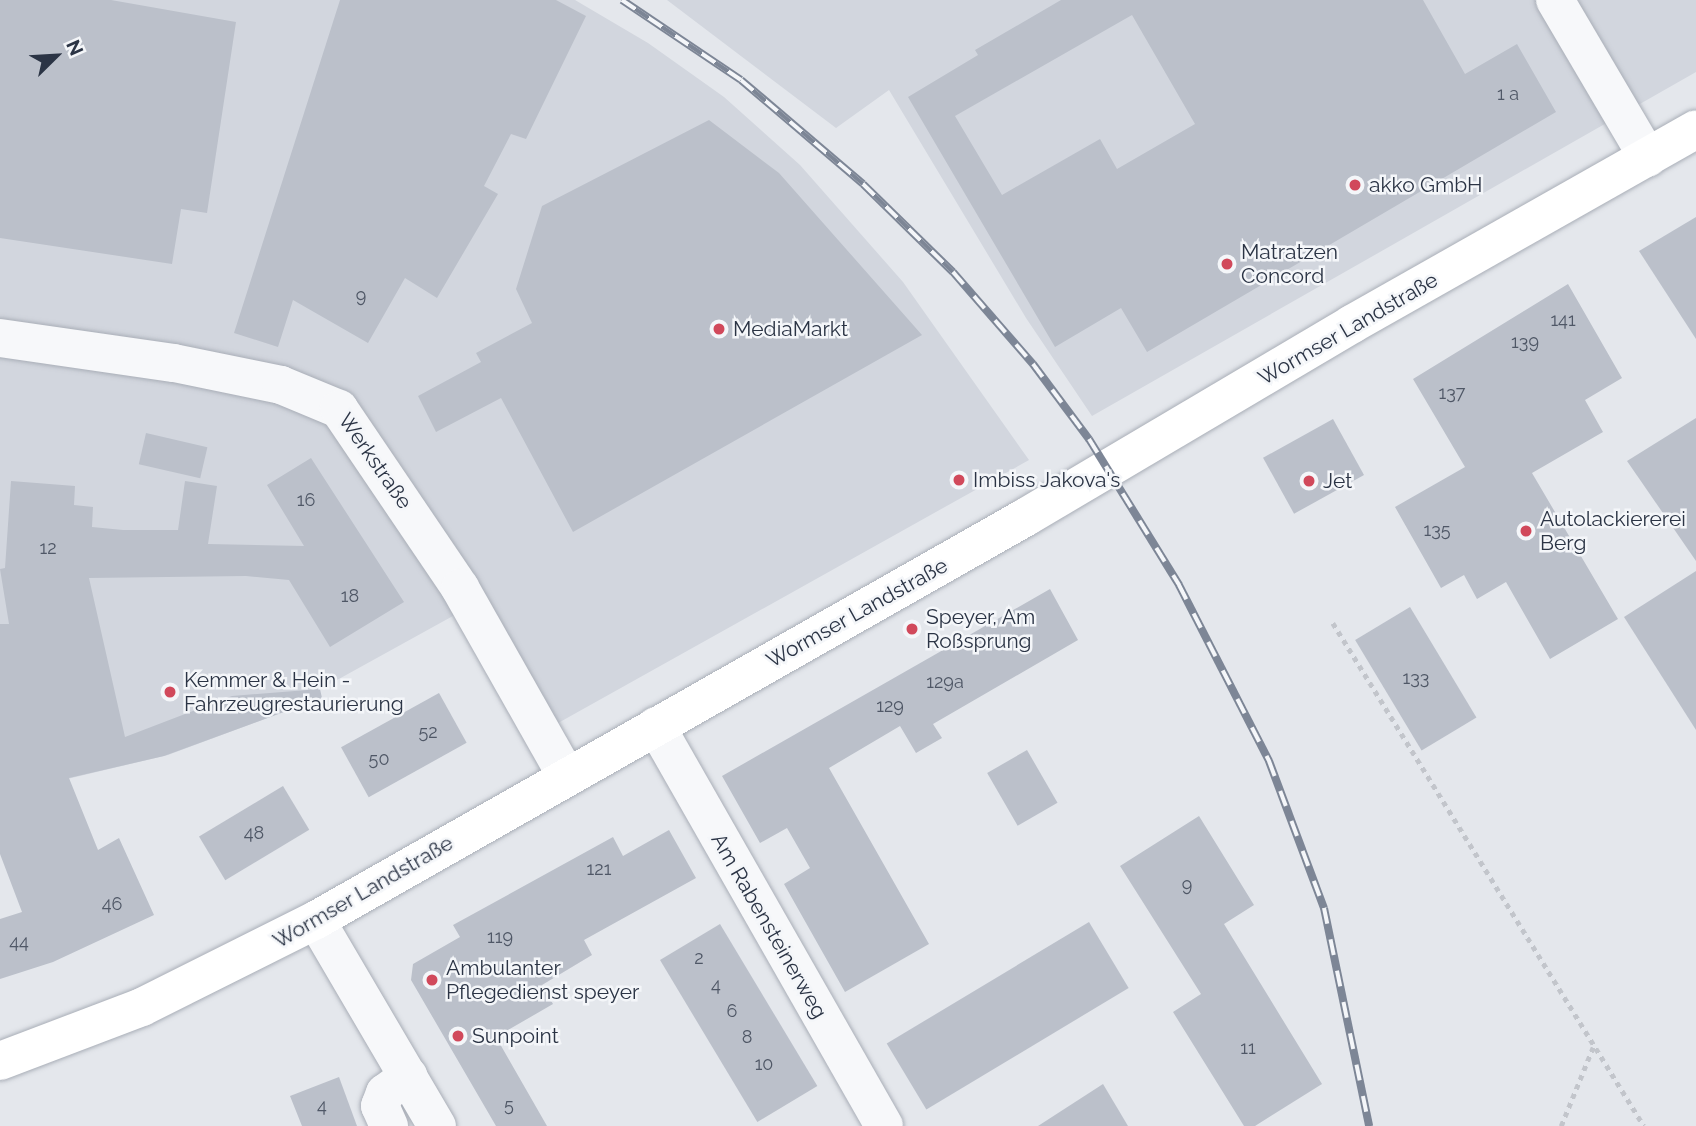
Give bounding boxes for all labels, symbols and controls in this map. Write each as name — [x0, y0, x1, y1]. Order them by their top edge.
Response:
north arrow — [21, 21, 91, 91]
text: N — [62, 36, 88, 59]
house number: 1 a — [1497, 83, 1519, 105]
place label: akko GmbH — [1369, 172, 1483, 198]
marker: akko GmbH — [1347, 177, 1363, 193]
place label: Matratzen Concord — [1241, 239, 1338, 289]
marker: Matratzen Concord — [1219, 256, 1235, 272]
street label: Wormser Landstraße — [1253, 267, 1443, 391]
house number: 9 — [356, 285, 366, 307]
house number: 141 — [1550, 309, 1576, 331]
place label: MediaMarkt — [733, 316, 848, 342]
marker: MediaMarkt — [711, 321, 727, 337]
house number: 139 — [1511, 331, 1539, 353]
house number: 137 — [1439, 382, 1465, 404]
street label: Werkstraße — [333, 408, 417, 514]
place label: Imbiss Jakova's — [973, 467, 1121, 493]
place label: Jet — [1323, 468, 1352, 494]
marker: Imbiss Jakova's — [951, 472, 967, 488]
marker: Jet — [1301, 473, 1317, 489]
house number: 16 — [297, 489, 315, 511]
place label: Autolackiererei Berg — [1540, 506, 1686, 556]
house number: 135 — [1423, 519, 1451, 541]
marker: Autolackiererei Berg — [1518, 523, 1534, 539]
house number: 12 — [39, 537, 57, 559]
street label: Wormser Landstraße — [762, 553, 952, 673]
house number: 18 — [341, 585, 359, 607]
place label: Speyer, Am Roßsprung — [926, 604, 1036, 654]
marker: Speyer, Am Roßsprung — [904, 621, 920, 637]
place label: Kemmer & Hein - Fahrzeugrestaurierung — [184, 667, 404, 717]
house number: 133 — [1403, 667, 1429, 689]
house number: 129a — [926, 671, 964, 693]
marker: Kemmer & Hein - Fahrzeugrestaurierung — [162, 684, 178, 700]
house number: 129 — [876, 695, 904, 717]
house number: 52 — [418, 721, 438, 743]
house number: 50 — [369, 748, 389, 770]
house number: 48 — [244, 822, 264, 844]
street label: Am Rabensteinerweg — [706, 829, 832, 1023]
street label: Wormser Landstraße — [268, 830, 458, 954]
house number: 121 — [587, 858, 611, 880]
house number: 9 — [1182, 874, 1192, 896]
house number: 46 — [102, 893, 122, 915]
house number: 119 — [487, 926, 513, 948]
house number: 44 — [9, 931, 29, 953]
house number: 2 — [694, 947, 704, 969]
place label: Ambulanter Pflegedienst speyer — [446, 955, 639, 1005]
marker: Ambulanter Pflegedienst speyer — [424, 972, 440, 988]
house number: 4 — [711, 974, 721, 996]
house number: 6 — [727, 1000, 737, 1022]
place label: Sunpoint — [472, 1023, 559, 1049]
house number: 8 — [742, 1026, 752, 1048]
marker: Sunpoint — [450, 1028, 466, 1044]
house number: 11 — [1240, 1037, 1256, 1059]
house number: 10 — [755, 1053, 773, 1075]
house number: 5 — [504, 1094, 514, 1116]
house number: 4 — [317, 1095, 327, 1117]

